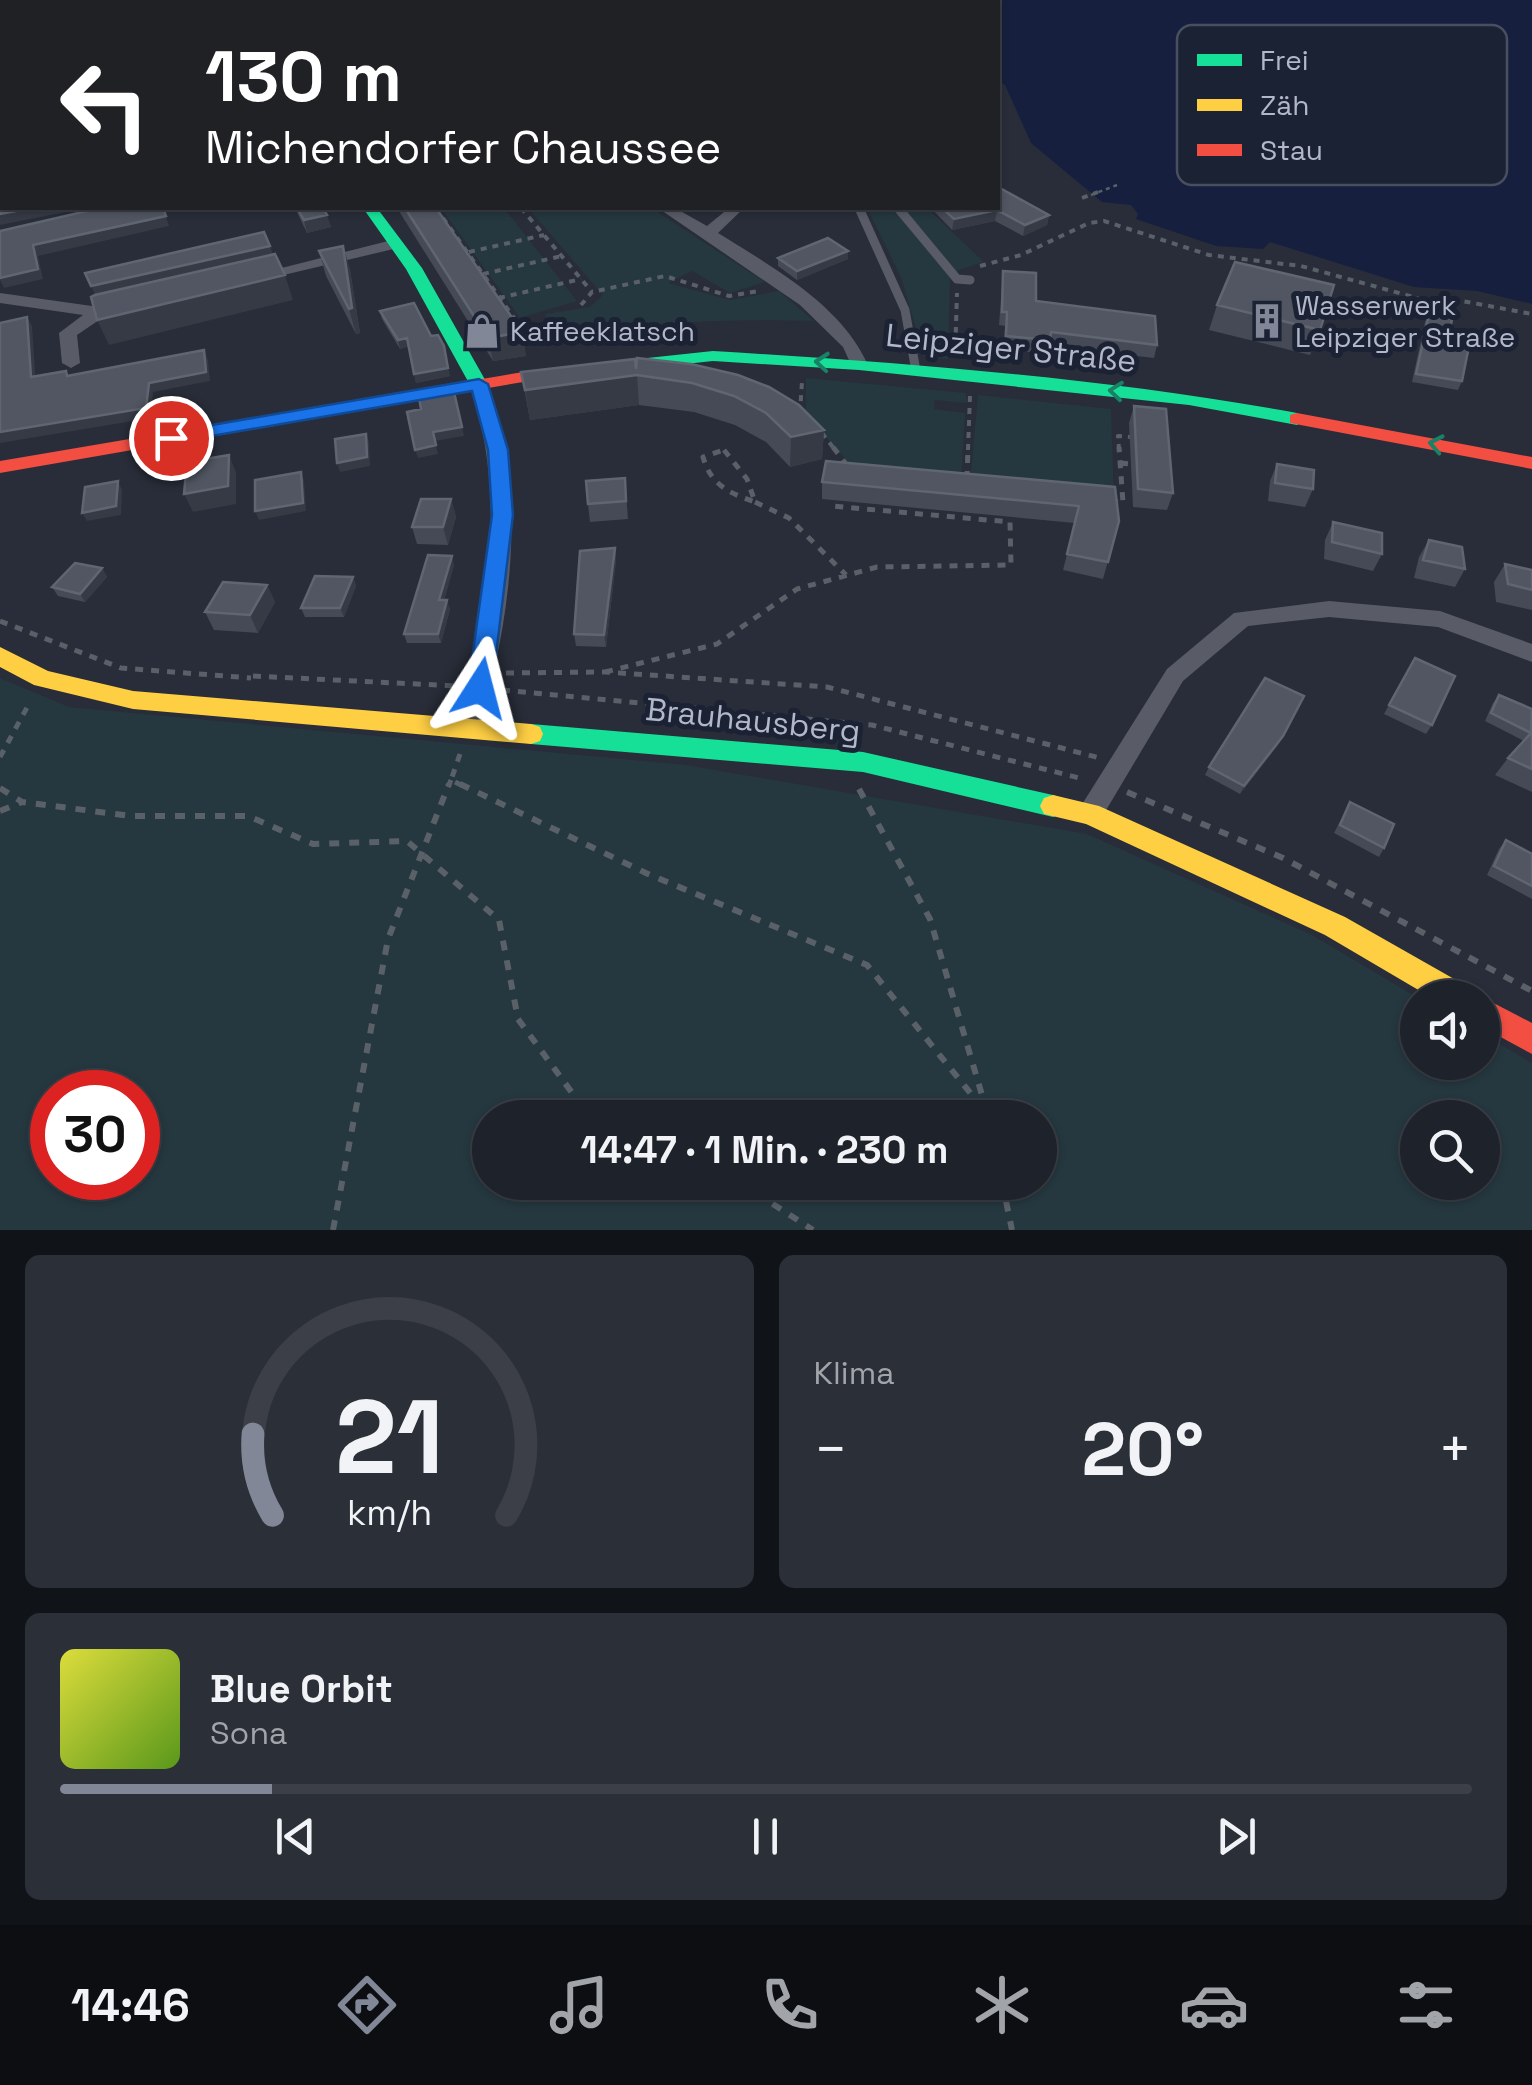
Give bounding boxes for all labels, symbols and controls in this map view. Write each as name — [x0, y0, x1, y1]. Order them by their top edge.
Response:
legend — [1177, 25, 1507, 185]
text: 130 m — [205, 32, 402, 121]
icon: left — [40, 40, 170, 170]
text: Frei — [1260, 42, 1309, 78]
text: Zäh — [1260, 87, 1309, 123]
text: Michendorfer Chaussee — [205, 119, 721, 176]
text: Stau — [1260, 132, 1323, 168]
place label: Wasserwerk Leipziger Straße — [1295, 287, 1515, 355]
building icon: Wasserwerk Leipziger Straße — [1248, 302, 1286, 340]
shop icon: Kaffeeklatsch — [463, 312, 501, 350]
place label: Kaffeeklatsch — [510, 313, 695, 349]
street label: Leipziger Straße — [884, 315, 1138, 381]
one-way arrow — [813, 352, 829, 374]
one-way arrow — [1107, 381, 1123, 403]
pin — [129, 396, 214, 481]
icon: arrive — [144, 411, 199, 466]
one-way arrow — [1428, 434, 1445, 455]
position arrow — [428, 636, 532, 740]
street label: Brauhausberg — [644, 689, 862, 751]
map controls — [1400, 980, 1500, 1200]
button: sound — [1400, 980, 1500, 1080]
speed limit sign: 30 — [30, 1070, 160, 1200]
button: search — [1400, 1100, 1500, 1200]
text: 14:47 · 1 Min. · 230 m — [581, 1126, 948, 1174]
text: Klima — [814, 1353, 895, 1393]
text: 21 — [335, 1371, 444, 1503]
text: 20° — [1081, 1401, 1204, 1497]
text: − — [814, 1414, 848, 1484]
text: + — [1438, 1414, 1472, 1484]
text: km/h — [347, 1490, 432, 1535]
text: Blue Orbit — [210, 1665, 393, 1713]
text: Sona — [210, 1713, 287, 1753]
icon: previous — [268, 1809, 323, 1864]
icon: pause — [738, 1809, 793, 1864]
icon: next — [1209, 1809, 1264, 1864]
icon: directions — [332, 1970, 402, 2040]
icon: music — [544, 1970, 614, 2040]
icon: phone — [755, 1970, 825, 2040]
icon: climate — [967, 1970, 1037, 2040]
icon: car — [1179, 1970, 1249, 2040]
icon: filters — [1391, 1970, 1461, 2040]
text: 14:46 — [71, 1977, 190, 2034]

